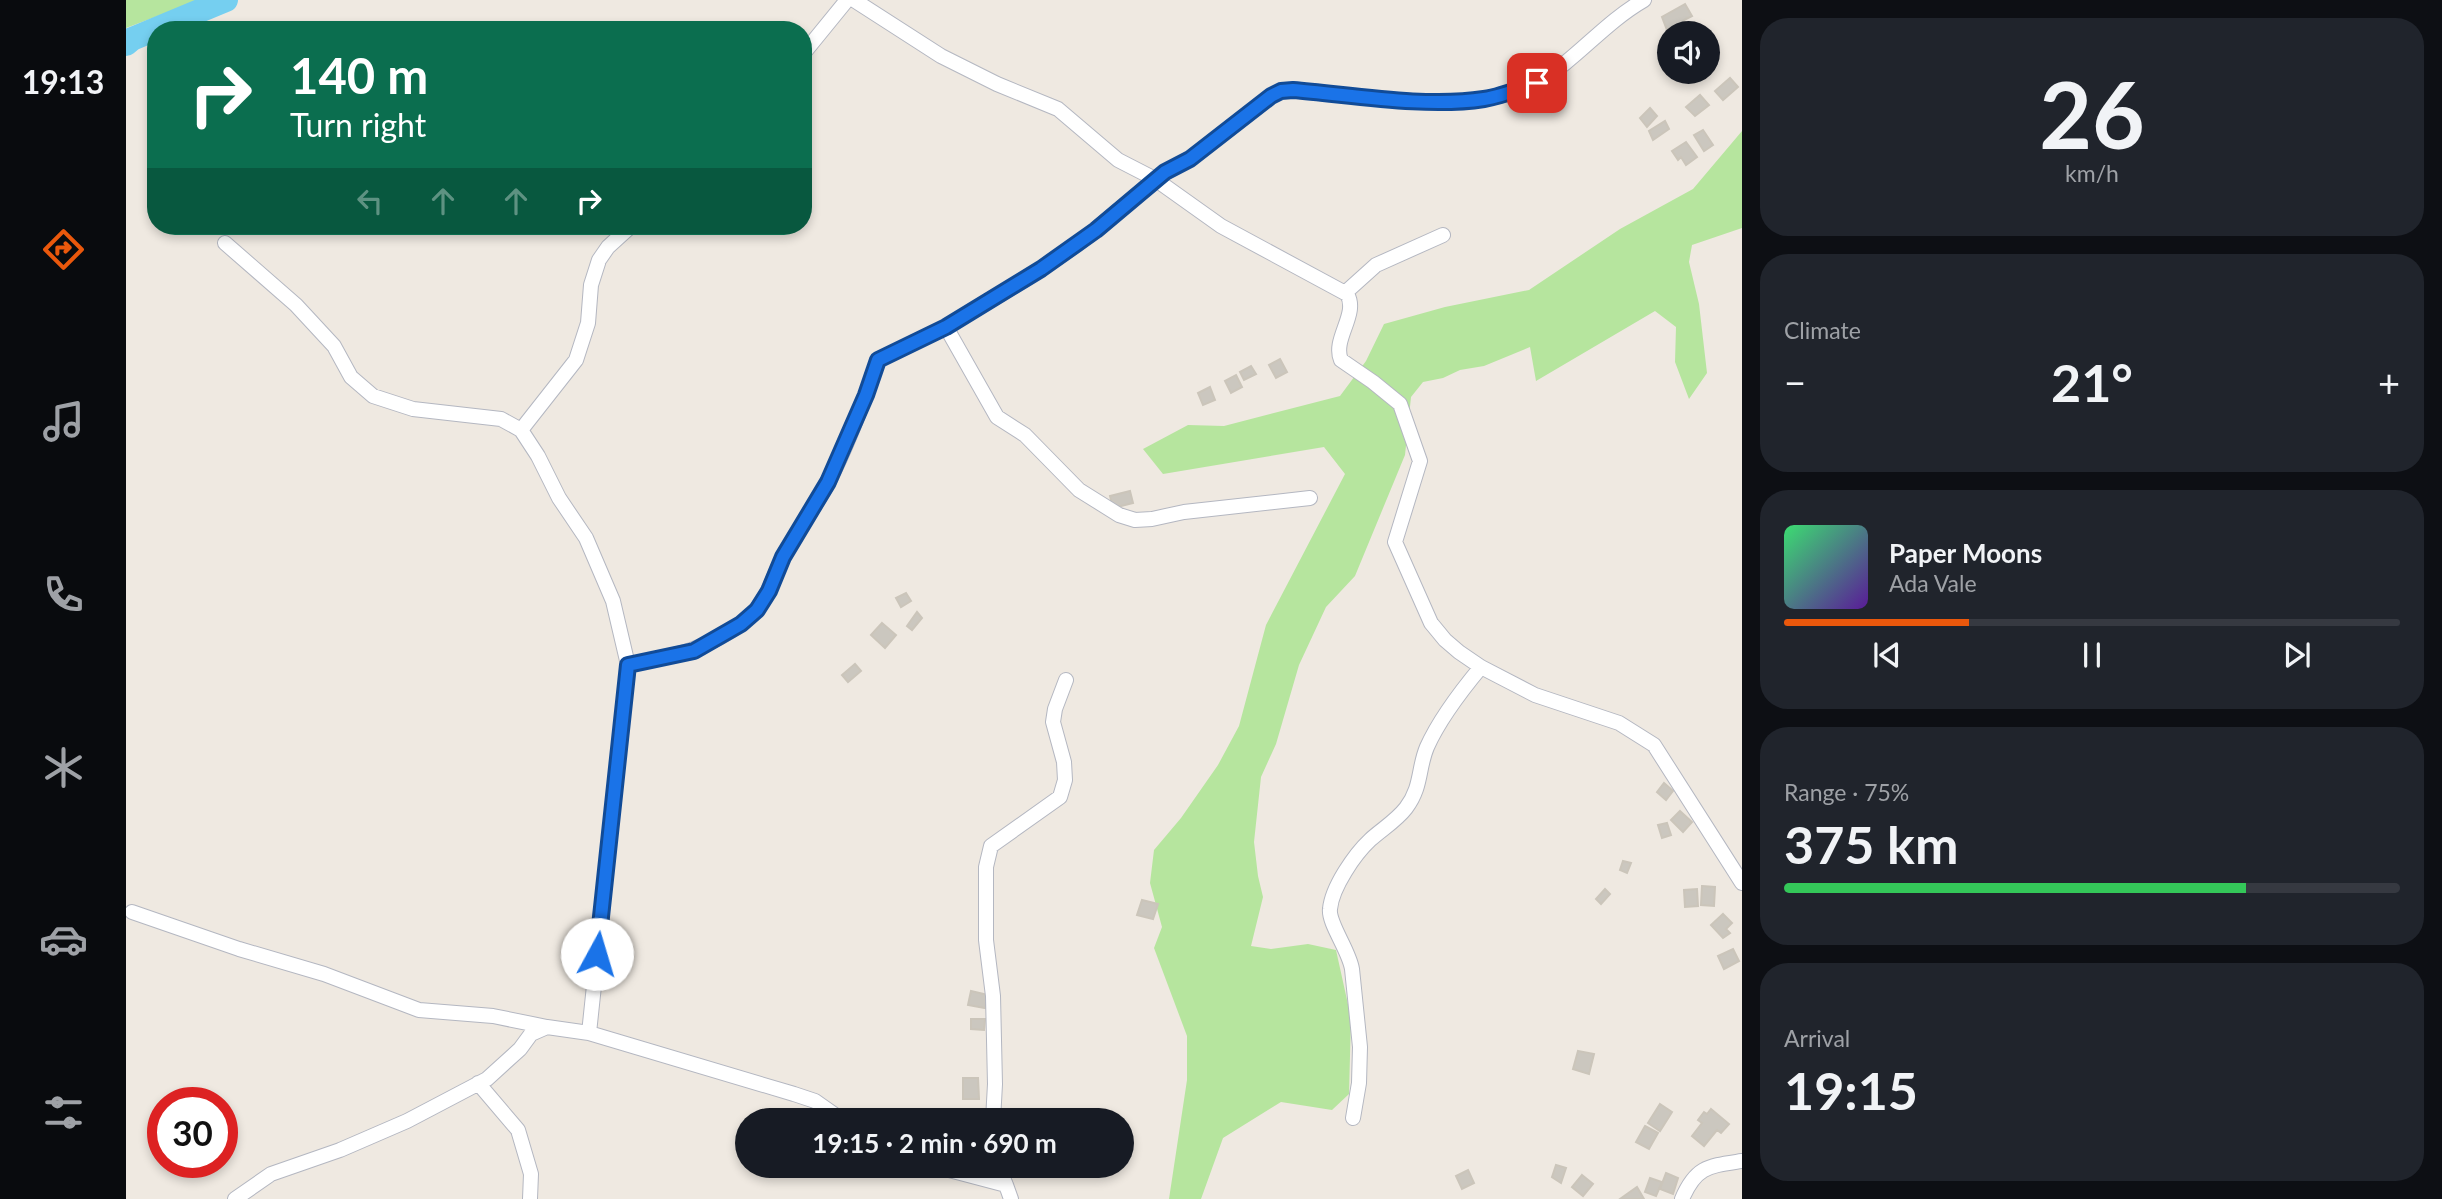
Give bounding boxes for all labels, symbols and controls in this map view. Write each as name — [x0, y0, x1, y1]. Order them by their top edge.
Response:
map controls — [1657, 21, 1720, 84]
button: sound — [1657, 21, 1720, 84]
text: 140 m — [290, 46, 428, 104]
icon: right — [175, 49, 266, 140]
pin — [1507, 53, 1567, 113]
text: 26 — [2039, 59, 2145, 168]
text: 19:13 — [22, 62, 104, 101]
icon: arrive — [1518, 64, 1556, 102]
text: Turn right — [290, 105, 426, 144]
text: km/h — [2065, 159, 2119, 187]
icon: left — [351, 182, 389, 220]
icon: ahead — [424, 182, 462, 220]
icon: ahead — [497, 182, 535, 220]
icon: right — [570, 182, 608, 220]
icon: directions — [39, 225, 88, 274]
text: Climate — [1784, 316, 1861, 344]
text: 21° — [2051, 351, 2133, 413]
text: − — [1784, 359, 1806, 405]
text: + — [2378, 359, 2400, 405]
icon: music — [39, 397, 88, 446]
text: Paper Moons — [1889, 537, 2042, 569]
text: Ada Vale — [1889, 569, 1977, 597]
icon: phone — [39, 570, 88, 619]
icon: previous — [1868, 636, 1906, 674]
icon: pause — [2073, 636, 2111, 674]
icon: next — [2278, 636, 2316, 674]
icon: climate — [39, 743, 88, 792]
text: Range · 75% — [1784, 778, 1909, 806]
text: 375 km — [1784, 813, 1958, 875]
icon: car — [39, 915, 88, 964]
position arrow — [560, 917, 634, 991]
text: Arrival — [1784, 1024, 1850, 1052]
text: 19:15 — [1784, 1059, 1918, 1121]
speed limit sign: 30 — [147, 1087, 238, 1178]
icon: filters — [39, 1088, 88, 1137]
text: 19:15 · 2 min · 690 m — [812, 1127, 1057, 1159]

